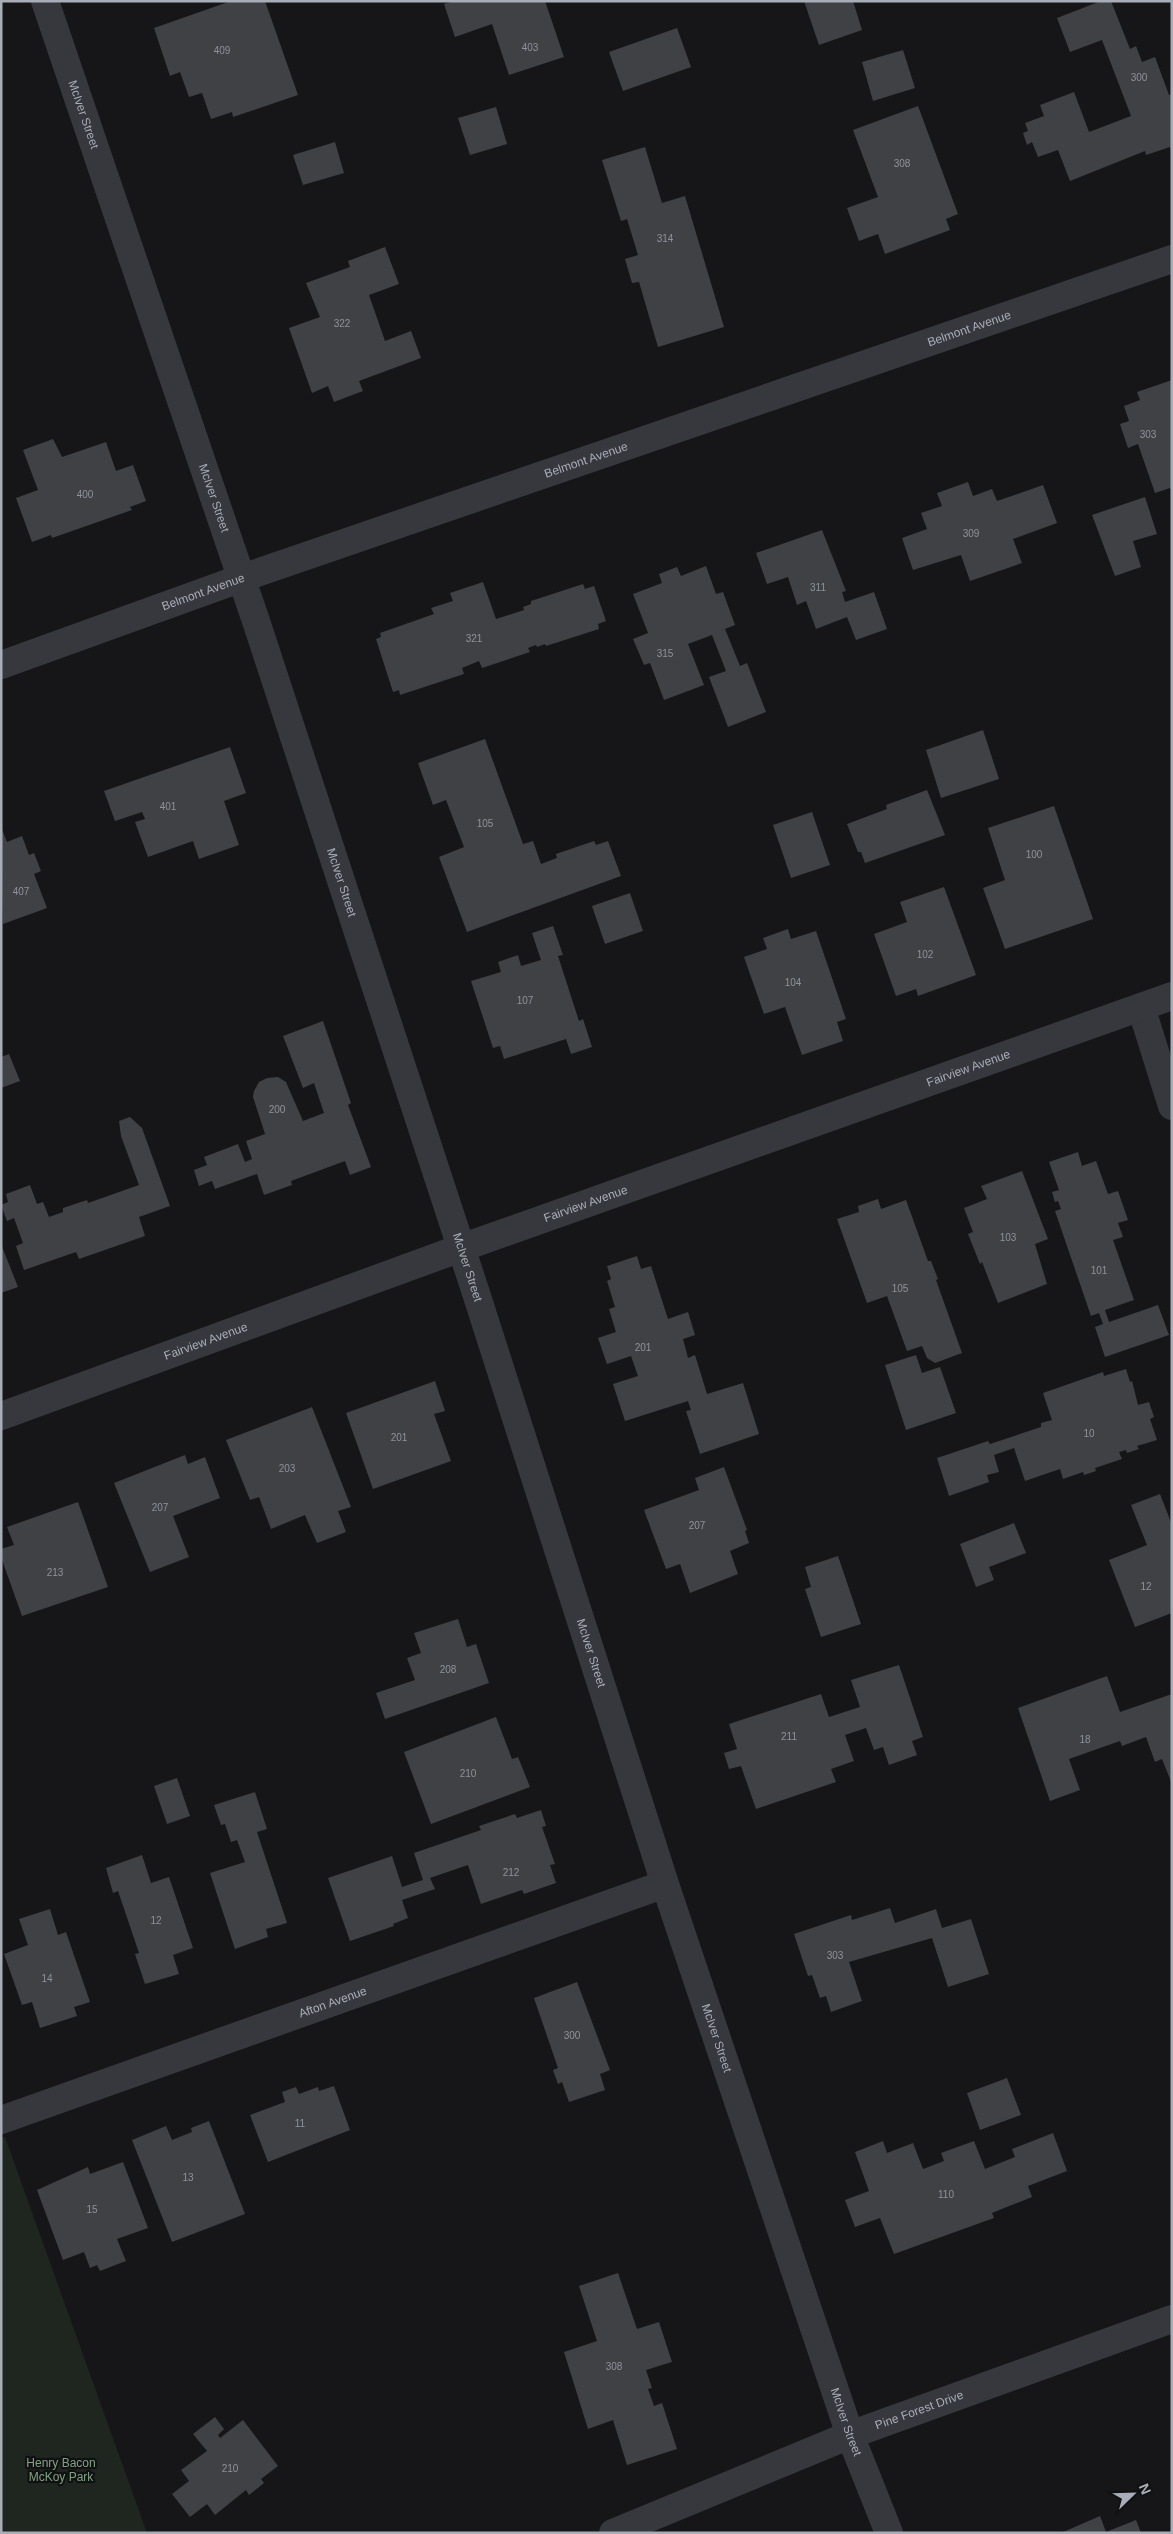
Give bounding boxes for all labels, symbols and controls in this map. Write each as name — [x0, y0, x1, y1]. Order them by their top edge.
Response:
house number: 403 — [522, 42, 539, 53]
house number: 409 — [214, 45, 231, 56]
house number: 300 — [1131, 72, 1148, 83]
street label: McIver Street — [66, 79, 102, 151]
house number: 308 — [894, 158, 911, 169]
house number: 314 — [657, 233, 674, 244]
street label: Belmont Avenue — [926, 308, 1013, 349]
house number: 322 — [334, 318, 351, 329]
house number: 303 — [1140, 429, 1157, 440]
street label: Belmont Avenue — [543, 439, 630, 481]
street label: McIver Street — [196, 462, 232, 535]
house number: 400 — [77, 489, 94, 500]
house number: 309 — [963, 528, 980, 539]
street label: Belmont Avenue — [160, 570, 247, 613]
house number: 311 — [810, 582, 826, 593]
house number: 321 — [466, 633, 483, 644]
house number: 315 — [657, 648, 674, 659]
house number: 401 — [160, 801, 177, 812]
house number: 105 — [477, 818, 494, 829]
street label: McIver Street — [324, 846, 360, 919]
house number: 100 — [1026, 849, 1043, 860]
house number: 407 — [13, 886, 30, 897]
house number: 102 — [917, 949, 934, 960]
house number: 104 — [785, 977, 802, 988]
house number: 107 — [517, 995, 534, 1006]
street label: Fairview Avenue — [925, 1047, 1012, 1089]
house number: 200 — [269, 1104, 286, 1115]
street label: Fairview Avenue — [542, 1182, 630, 1225]
street label: McIver Street — [450, 1231, 486, 1304]
house number: 103 — [1000, 1232, 1017, 1243]
house number: 101 — [1091, 1265, 1108, 1276]
house number: 105 — [892, 1283, 909, 1294]
street label: Fairview Avenue — [162, 1319, 250, 1363]
house number: 201 — [635, 1342, 652, 1353]
house number: 10 — [1083, 1428, 1095, 1439]
house number: 201 — [391, 1432, 408, 1443]
house number: 203 — [279, 1463, 296, 1474]
house number: 207 — [152, 1502, 169, 1513]
house number: 207 — [689, 1520, 706, 1531]
house number: 213 — [47, 1567, 64, 1578]
house number: 12 — [1140, 1581, 1152, 1592]
street label: McIver Street — [574, 1617, 609, 1690]
house number: 208 — [440, 1664, 457, 1675]
house number: 211 — [781, 1731, 797, 1742]
house number: 18 — [1079, 1734, 1091, 1745]
house number: 210 — [460, 1768, 477, 1779]
house number: 212 — [503, 1867, 520, 1878]
house number: 12 — [150, 1915, 162, 1926]
house number: 303 — [827, 1950, 844, 1961]
house number: 14 — [41, 1973, 53, 1984]
street label: Afton Avenue — [297, 1983, 369, 2021]
street label: McIver Street — [699, 2002, 735, 2075]
house number: 300 — [564, 2030, 581, 2041]
house number: 11 — [295, 2118, 306, 2129]
house number: 13 — [182, 2172, 194, 2183]
house number: 110 — [938, 2189, 954, 2200]
house number: 15 — [86, 2204, 98, 2215]
house number: 308 — [606, 2361, 623, 2372]
street label: McIver Street — [828, 2386, 865, 2459]
street label: Pine Forest Drive — [873, 2388, 966, 2432]
park label: Henry Bacon McKoy Park — [26, 2456, 96, 2484]
house number: 210 — [222, 2463, 239, 2474]
north arrow — [1108, 2469, 1158, 2519]
text: N — [1136, 2481, 1154, 2497]

